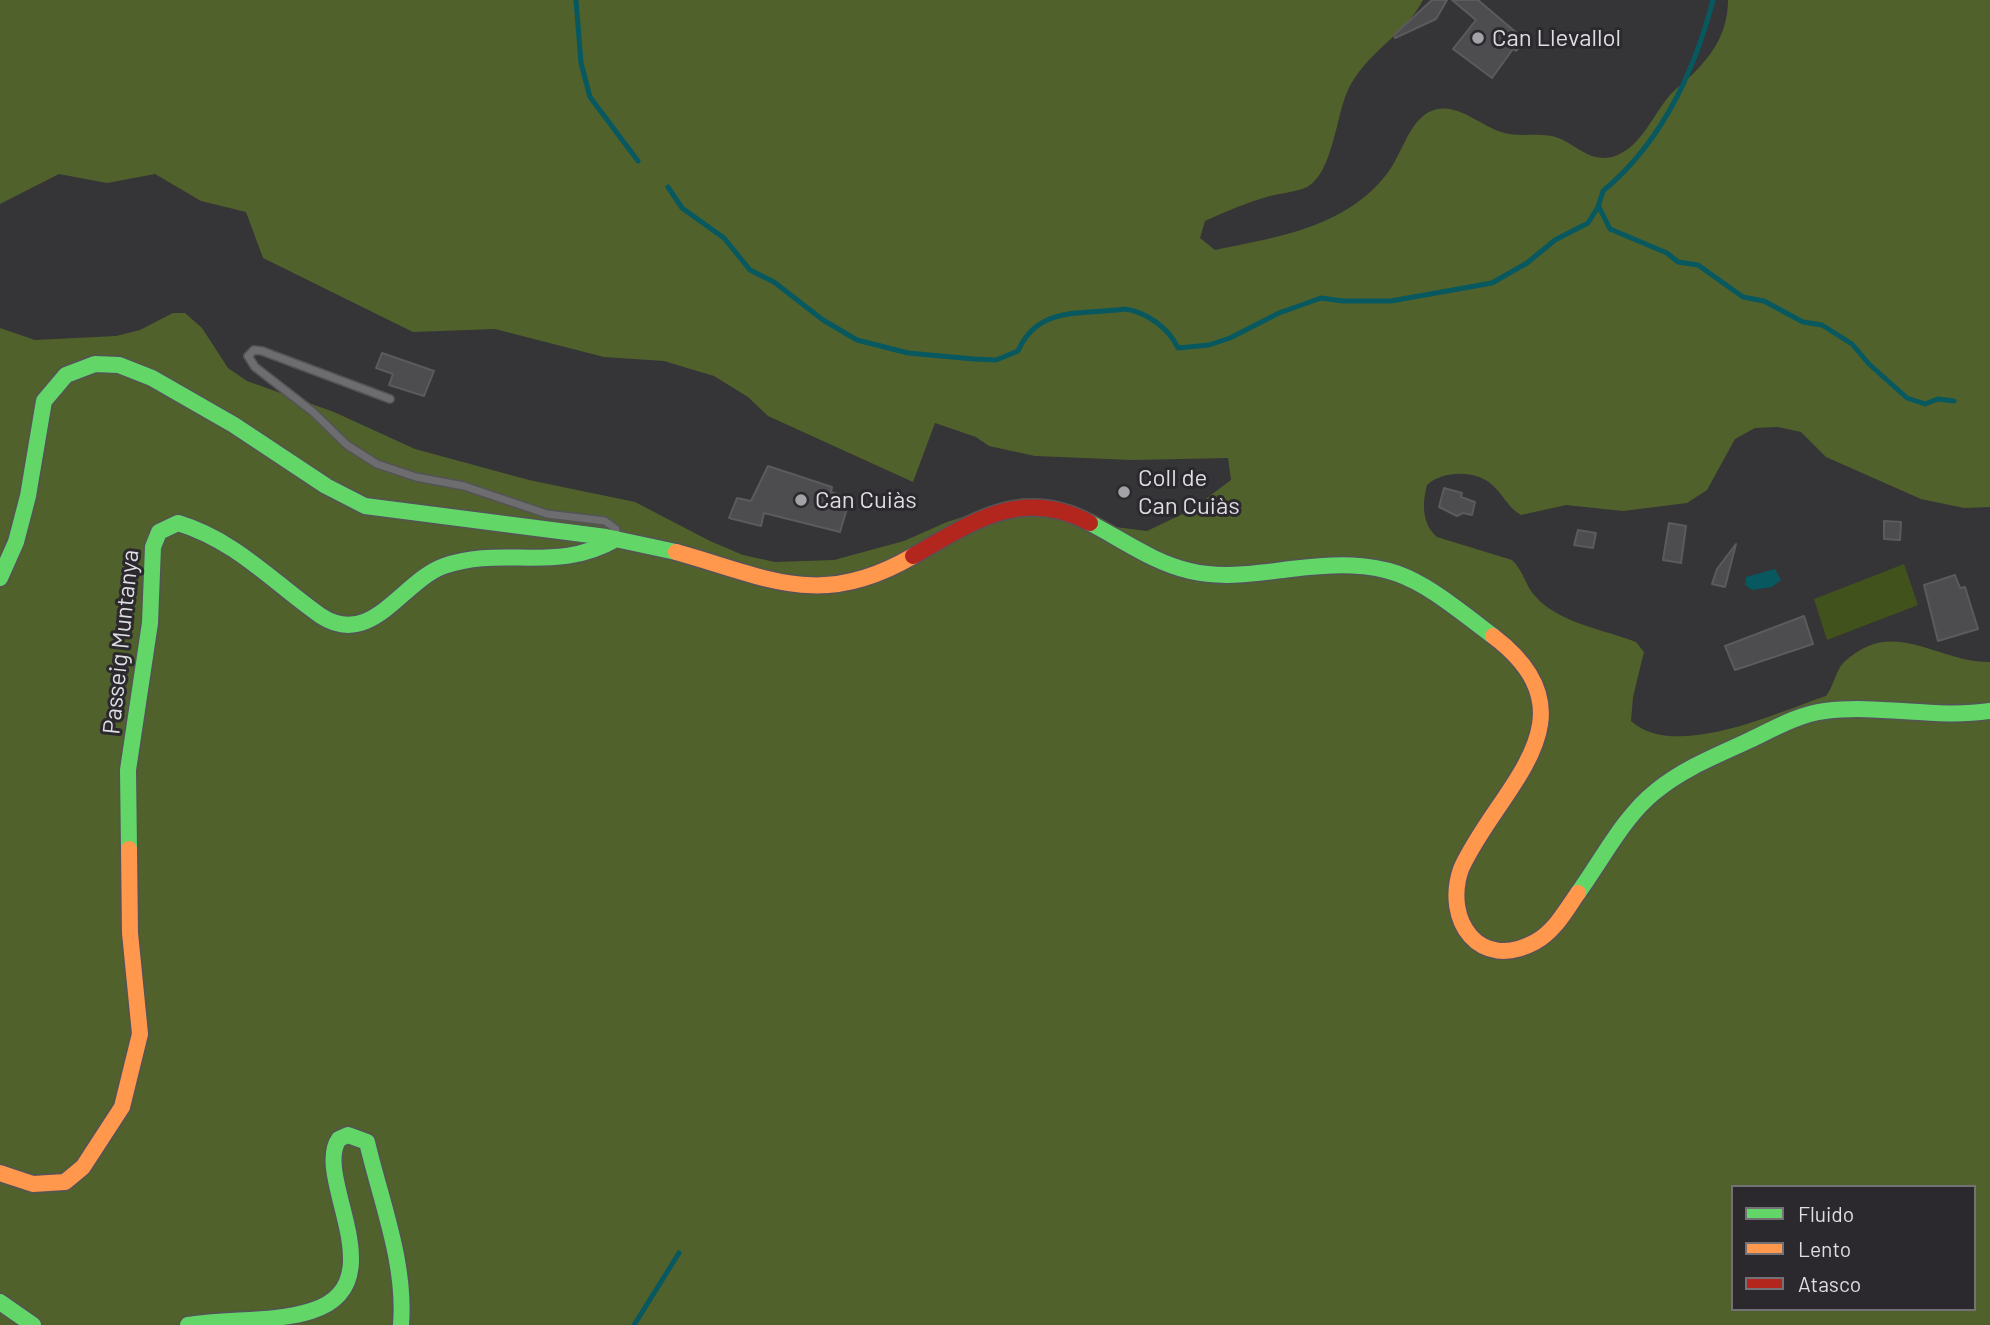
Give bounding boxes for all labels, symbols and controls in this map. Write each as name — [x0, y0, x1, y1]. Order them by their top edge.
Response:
place label: Can Llevallol — [1492, 24, 1621, 52]
marker: Can Llevallol — [1470, 30, 1486, 46]
place label: Coll de Can Cuiàs — [1138, 464, 1240, 520]
marker: Coll de Can Cuiàs — [1116, 484, 1132, 500]
place label: Can Cuiàs — [815, 486, 917, 514]
marker: Can Cuiàs — [793, 492, 809, 508]
street label: Passeig Muntanya — [97, 548, 145, 736]
legend — [1731, 1185, 1976, 1311]
text: Fluido — [1798, 1201, 1854, 1226]
text: Lento — [1798, 1236, 1851, 1261]
text: Atasco — [1798, 1271, 1861, 1296]

